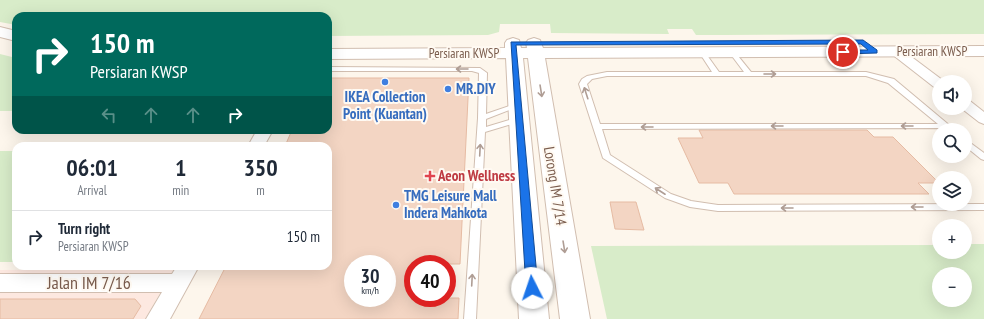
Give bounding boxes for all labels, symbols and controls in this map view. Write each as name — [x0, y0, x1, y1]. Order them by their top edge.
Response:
text: 150 m — [90, 24, 154, 61]
icon: right — [24, 28, 76, 80]
pin — [826, 35, 860, 69]
icon: arrive — [832, 41, 854, 63]
street label: Persiaran KWSP — [897, 43, 967, 60]
street label: Persiaran KWSP — [429, 45, 499, 62]
text: Persiaran KWSP — [90, 60, 188, 83]
one-way arrow — [456, 65, 469, 73]
one-way arrow — [763, 70, 776, 78]
map controls — [932, 75, 972, 307]
button: sound — [932, 75, 972, 115]
marker: IKEA Collection Point (Kuantan) — [380, 77, 390, 87]
place label: MR.DIY — [456, 79, 496, 98]
marker: MR.DIY — [443, 84, 453, 94]
one-way arrow — [537, 84, 545, 97]
place label: IKEA Collection Point (Kuantan) — [343, 87, 427, 123]
one-way arrow — [582, 87, 589, 100]
icon: left — [98, 104, 120, 126]
icon: ahead — [140, 104, 162, 126]
icon: ahead — [182, 104, 204, 126]
icon: right — [224, 104, 246, 126]
one-way arrow — [771, 122, 784, 130]
one-way arrow — [901, 122, 914, 130]
one-way arrow — [641, 123, 654, 131]
button: search — [932, 123, 972, 163]
one-way arrow — [476, 144, 483, 157]
street label: Lorong IM 7/14 — [540, 145, 571, 227]
text: 06:01 — [66, 152, 118, 183]
text: 1 — [175, 152, 186, 183]
text: 350 — [243, 152, 278, 183]
place label: Aeon Wellness — [437, 166, 515, 185]
marker: Aeon Wellness — [425, 171, 435, 181]
button: layers — [932, 171, 972, 211]
text: Arrival — [77, 182, 107, 199]
text: min — [172, 182, 189, 199]
text: m — [256, 182, 265, 199]
place label: TMG Leisure Mall Indera Mahkota — [404, 186, 497, 222]
one-way arrow — [655, 187, 666, 195]
marker: TMG Leisure Mall Indera Mahkota — [391, 200, 401, 210]
one-way arrow — [911, 203, 924, 211]
one-way arrow — [781, 204, 794, 212]
text: Turn right — [58, 219, 110, 238]
button: + — [932, 219, 972, 259]
icon: right — [24, 226, 46, 248]
text: 150 m — [287, 227, 320, 246]
text: Persiaran KWSP — [58, 238, 129, 255]
one-way arrow — [560, 240, 568, 253]
speed limit sign: 40 — [404, 255, 456, 307]
text: 30 — [360, 263, 380, 289]
position arrow — [511, 267, 553, 309]
button: − — [932, 267, 972, 307]
street label: Jalan IM 7/16 — [46, 271, 131, 294]
one-way arrow — [468, 274, 476, 287]
text: km/h — [361, 284, 379, 297]

